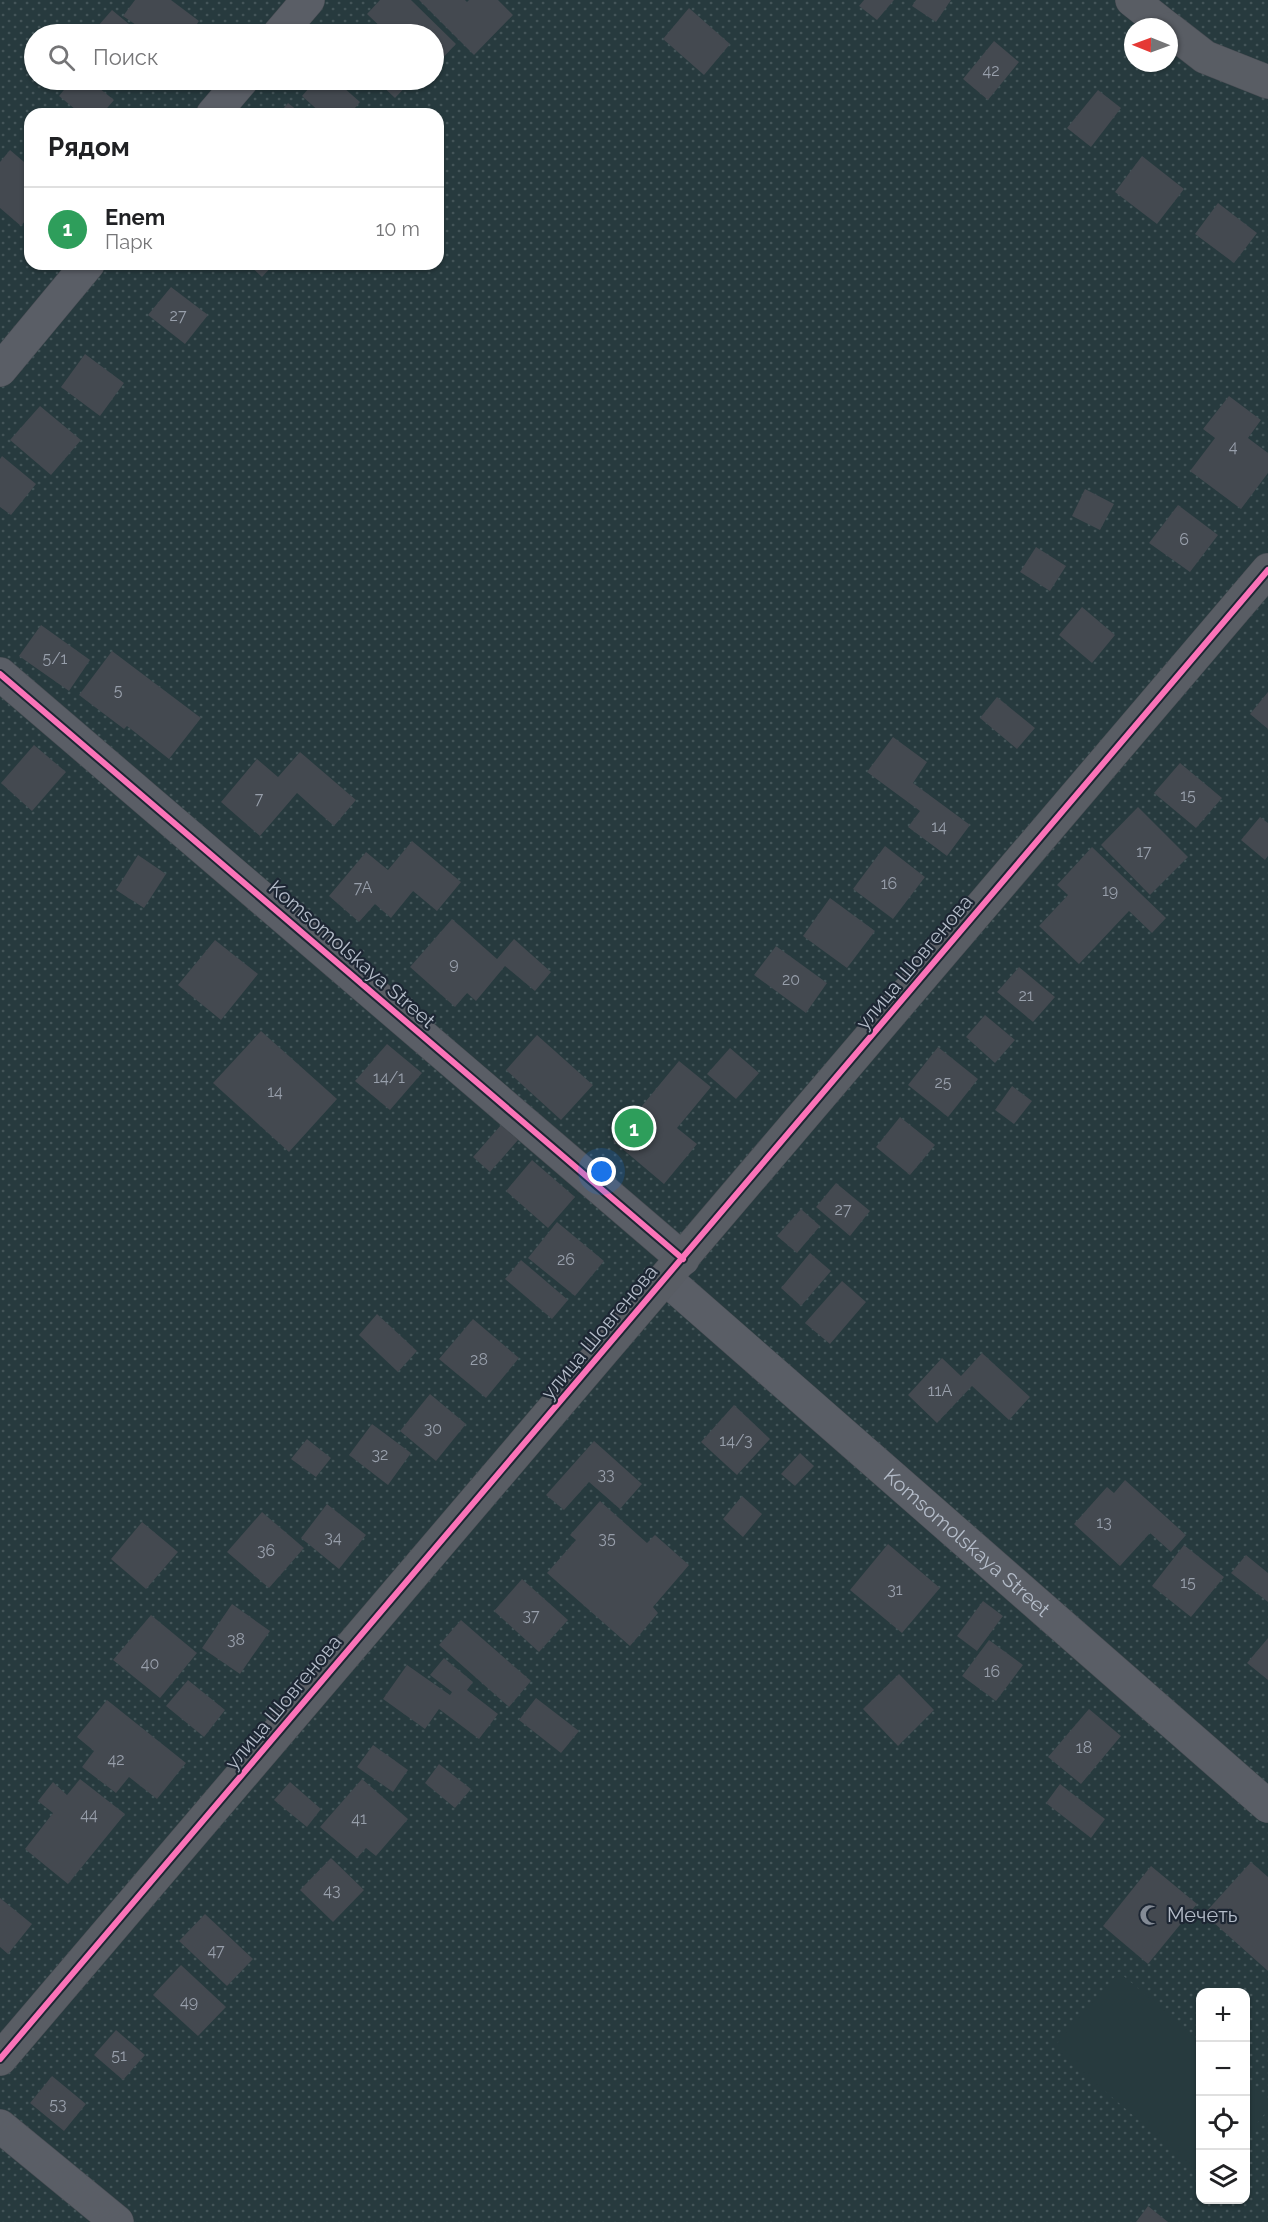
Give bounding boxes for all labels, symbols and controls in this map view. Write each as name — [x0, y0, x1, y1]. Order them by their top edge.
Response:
north arrow — [1124, 18, 1178, 72]
search box — [24, 24, 444, 90]
icon: search — [45, 41, 78, 74]
text: Поиск — [93, 44, 158, 70]
house number: 42 — [982, 61, 1000, 80]
text: Рядом — [48, 132, 130, 162]
text: Enem — [105, 204, 165, 230]
text: 1 — [63, 217, 72, 241]
text: 10 m — [376, 217, 420, 241]
text: Парк — [105, 230, 153, 254]
house number: 27 — [170, 306, 187, 325]
house number: 4 — [1229, 437, 1238, 456]
house number: 6 — [1179, 530, 1189, 549]
house number: 5/1 — [43, 649, 68, 668]
house number: 5 — [114, 681, 123, 700]
house number: 15 — [1180, 786, 1196, 805]
house number: 7 — [255, 789, 264, 808]
house number: 14 — [931, 817, 947, 836]
house number: 17 — [1136, 842, 1152, 861]
house number: 16 — [881, 874, 897, 893]
street label: Komsomolskaya Street — [264, 875, 440, 1033]
house number: 7А — [354, 878, 373, 897]
house number: 19 — [1102, 881, 1118, 900]
street label: улица Шовгенова — [851, 890, 977, 1034]
house number: 9 — [449, 954, 459, 973]
house number: 20 — [782, 970, 800, 989]
house number: 21 — [1018, 986, 1034, 1005]
house number: 14/1 — [373, 1068, 405, 1087]
house number: 25 — [934, 1073, 952, 1092]
house number: 14 — [267, 1082, 283, 1101]
pin: 1 — [614, 1106, 654, 1150]
your location — [587, 1157, 616, 1186]
house number: 27 — [835, 1200, 852, 1219]
house number: 26 — [557, 1250, 575, 1269]
street label: улица Шовгенова — [536, 1260, 662, 1404]
house number: 28 — [470, 1350, 488, 1369]
house number: 11А — [928, 1381, 952, 1400]
house number: 30 — [424, 1419, 442, 1438]
house number: 14/3 — [719, 1431, 753, 1450]
house number: 32 — [372, 1445, 388, 1464]
street label: Komsomolskaya Street — [879, 1463, 1055, 1622]
house number: 33 — [597, 1465, 615, 1484]
house number: 13 — [1096, 1513, 1112, 1532]
house number: 34 — [324, 1528, 342, 1547]
house number: 35 — [598, 1529, 616, 1548]
house number: 36 — [257, 1541, 275, 1560]
house number: 15 — [1180, 1573, 1196, 1592]
house number: 31 — [887, 1580, 903, 1599]
house number: 37 — [522, 1606, 540, 1625]
street label: улица Шовгенова — [220, 1630, 346, 1774]
house number: 38 — [227, 1630, 245, 1649]
house number: 40 — [141, 1654, 159, 1673]
house number: 16 — [984, 1662, 1000, 1681]
house number: 18 — [1076, 1738, 1092, 1757]
house number: 42 — [107, 1750, 125, 1769]
house number: 44 — [80, 1805, 98, 1824]
house number: 41 — [351, 1809, 367, 1828]
house number: 43 — [323, 1881, 341, 1900]
mosque icon: Мечеть — [1138, 1903, 1162, 1927]
place label: Мечеть — [1167, 1903, 1238, 1927]
house number: 47 — [207, 1941, 225, 1960]
map controls — [1196, 1988, 1250, 2204]
button: + — [1196, 1988, 1250, 2042]
house number: 49 — [180, 1992, 198, 2011]
button: − — [1196, 2042, 1250, 2096]
house number: 51 — [111, 2046, 127, 2065]
house number: 53 — [49, 2095, 67, 2114]
button: locate — [1196, 2096, 1250, 2150]
button: layers — [1196, 2150, 1250, 2204]

